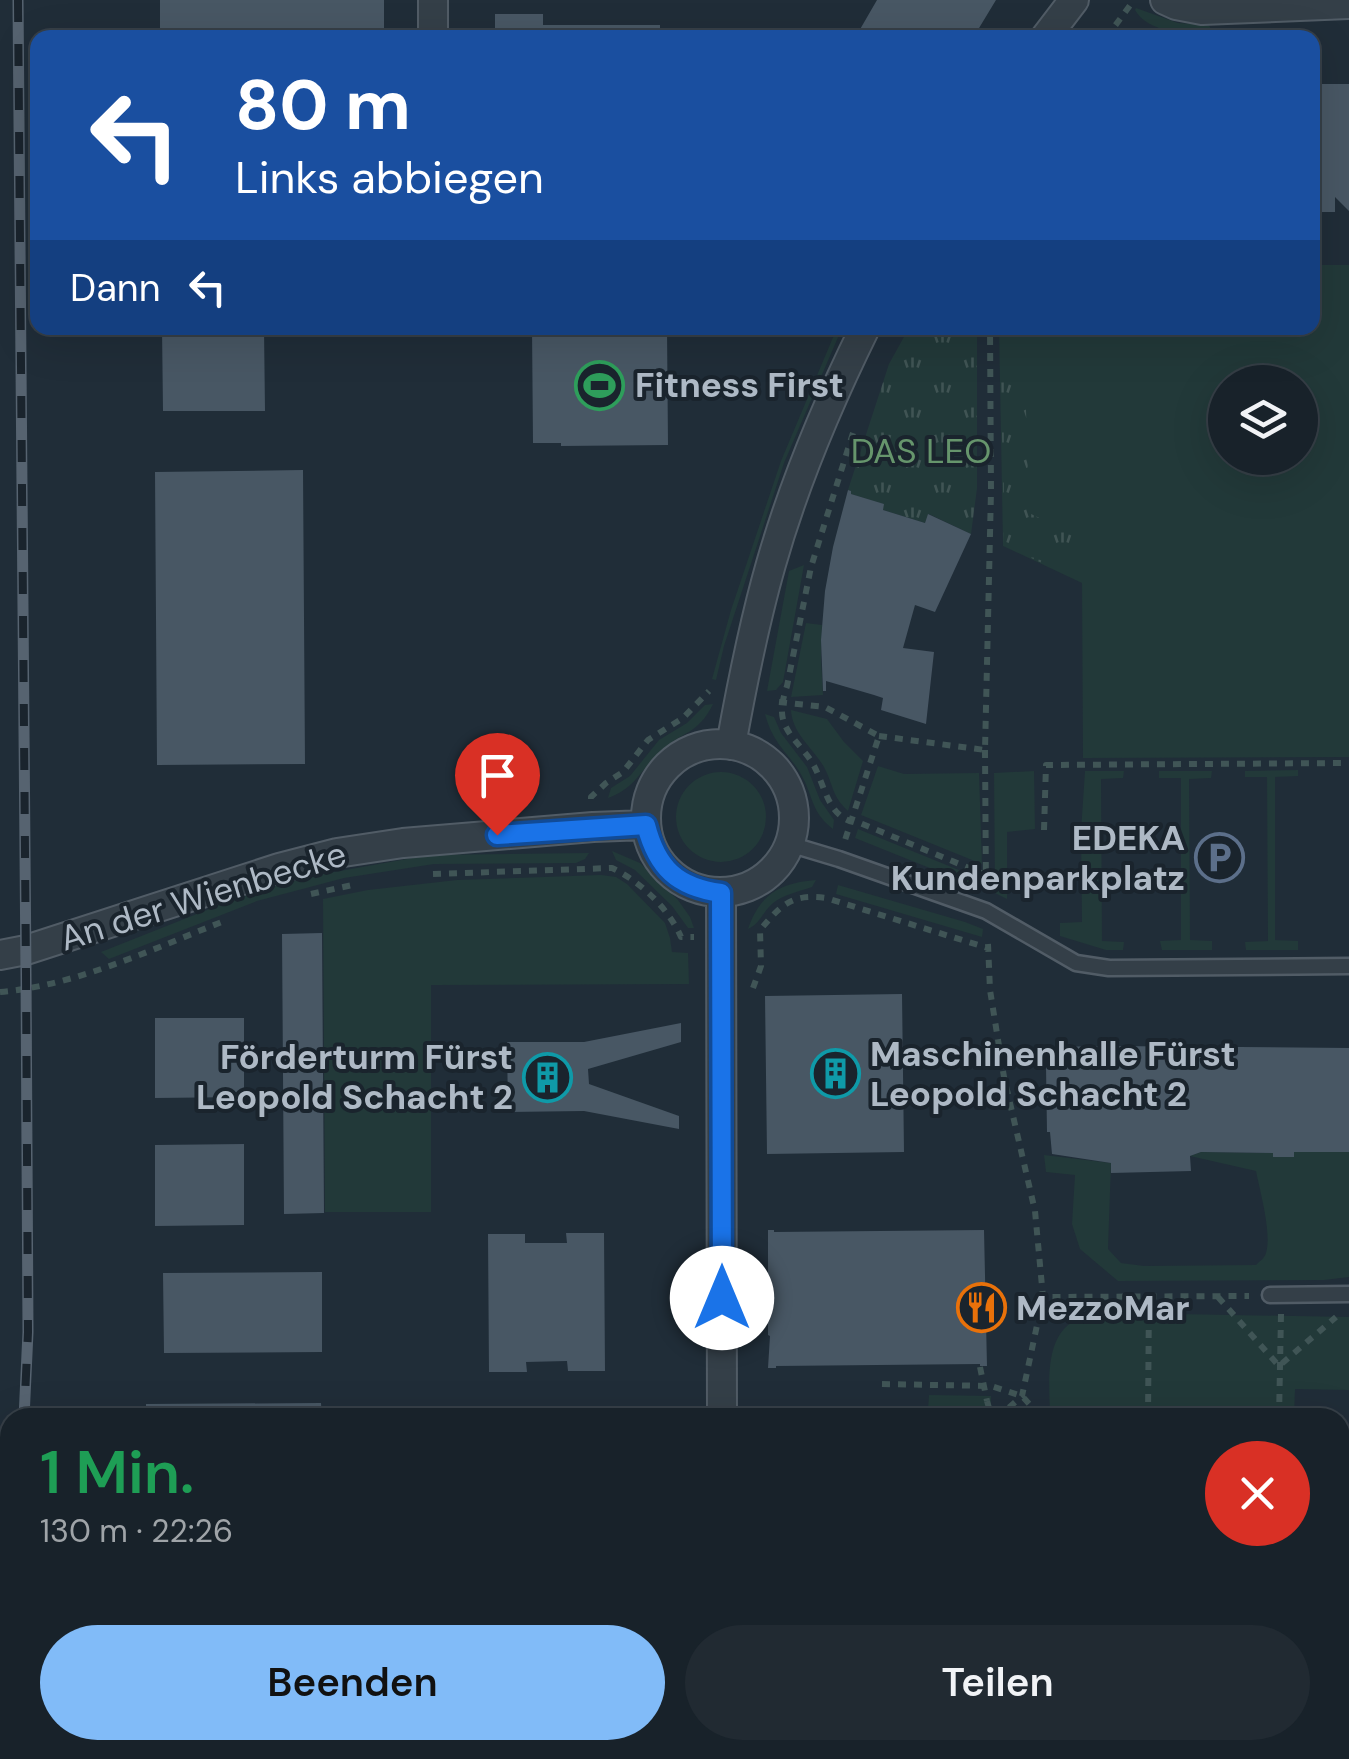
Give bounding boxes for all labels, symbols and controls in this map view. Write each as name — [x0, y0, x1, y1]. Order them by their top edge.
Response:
text: 80 m — [235, 60, 411, 151]
icon: left — [70, 70, 200, 200]
text: Links abbiegen — [235, 148, 544, 207]
icon: left — [180, 260, 235, 315]
text: Dann — [70, 263, 160, 313]
sports icon: Fitness First — [574, 359, 626, 411]
place label: Fitness First — [635, 362, 844, 408]
map controls — [1208, 365, 1318, 475]
button: layers — [1208, 365, 1318, 475]
park label: DAS LEO — [851, 428, 991, 474]
pin — [455, 733, 540, 836]
icon: arrive — [470, 748, 525, 803]
place label: EDEKA Kundenparkplatz — [891, 815, 1185, 901]
street label: An der Wienbecke — [54, 831, 352, 961]
parking icon: EDEKA Kundenparkplatz — [1194, 832, 1246, 884]
place label: Maschinenhalle Fürst Leopold Schacht 2 — [870, 1031, 1236, 1117]
place label: Förderturm Fürst Leopold Schacht 2 — [196, 1034, 513, 1120]
building icon: Maschinenhalle Fürst Leopold Schacht 2 — [809, 1048, 861, 1100]
building icon: Förderturm Fürst Leopold Schacht 2 — [522, 1051, 574, 1103]
position arrow — [670, 1246, 774, 1350]
restaurant icon: MezzoMar — [955, 1282, 1007, 1334]
place label: MezzoMar — [1016, 1285, 1190, 1331]
text: 1 Min. — [40, 1433, 194, 1512]
button: close — [1205, 1441, 1310, 1546]
text: 130 m · 22:26 — [40, 1510, 233, 1552]
button: Beenden — [40, 1625, 665, 1740]
button: Teilen — [685, 1625, 1310, 1740]

